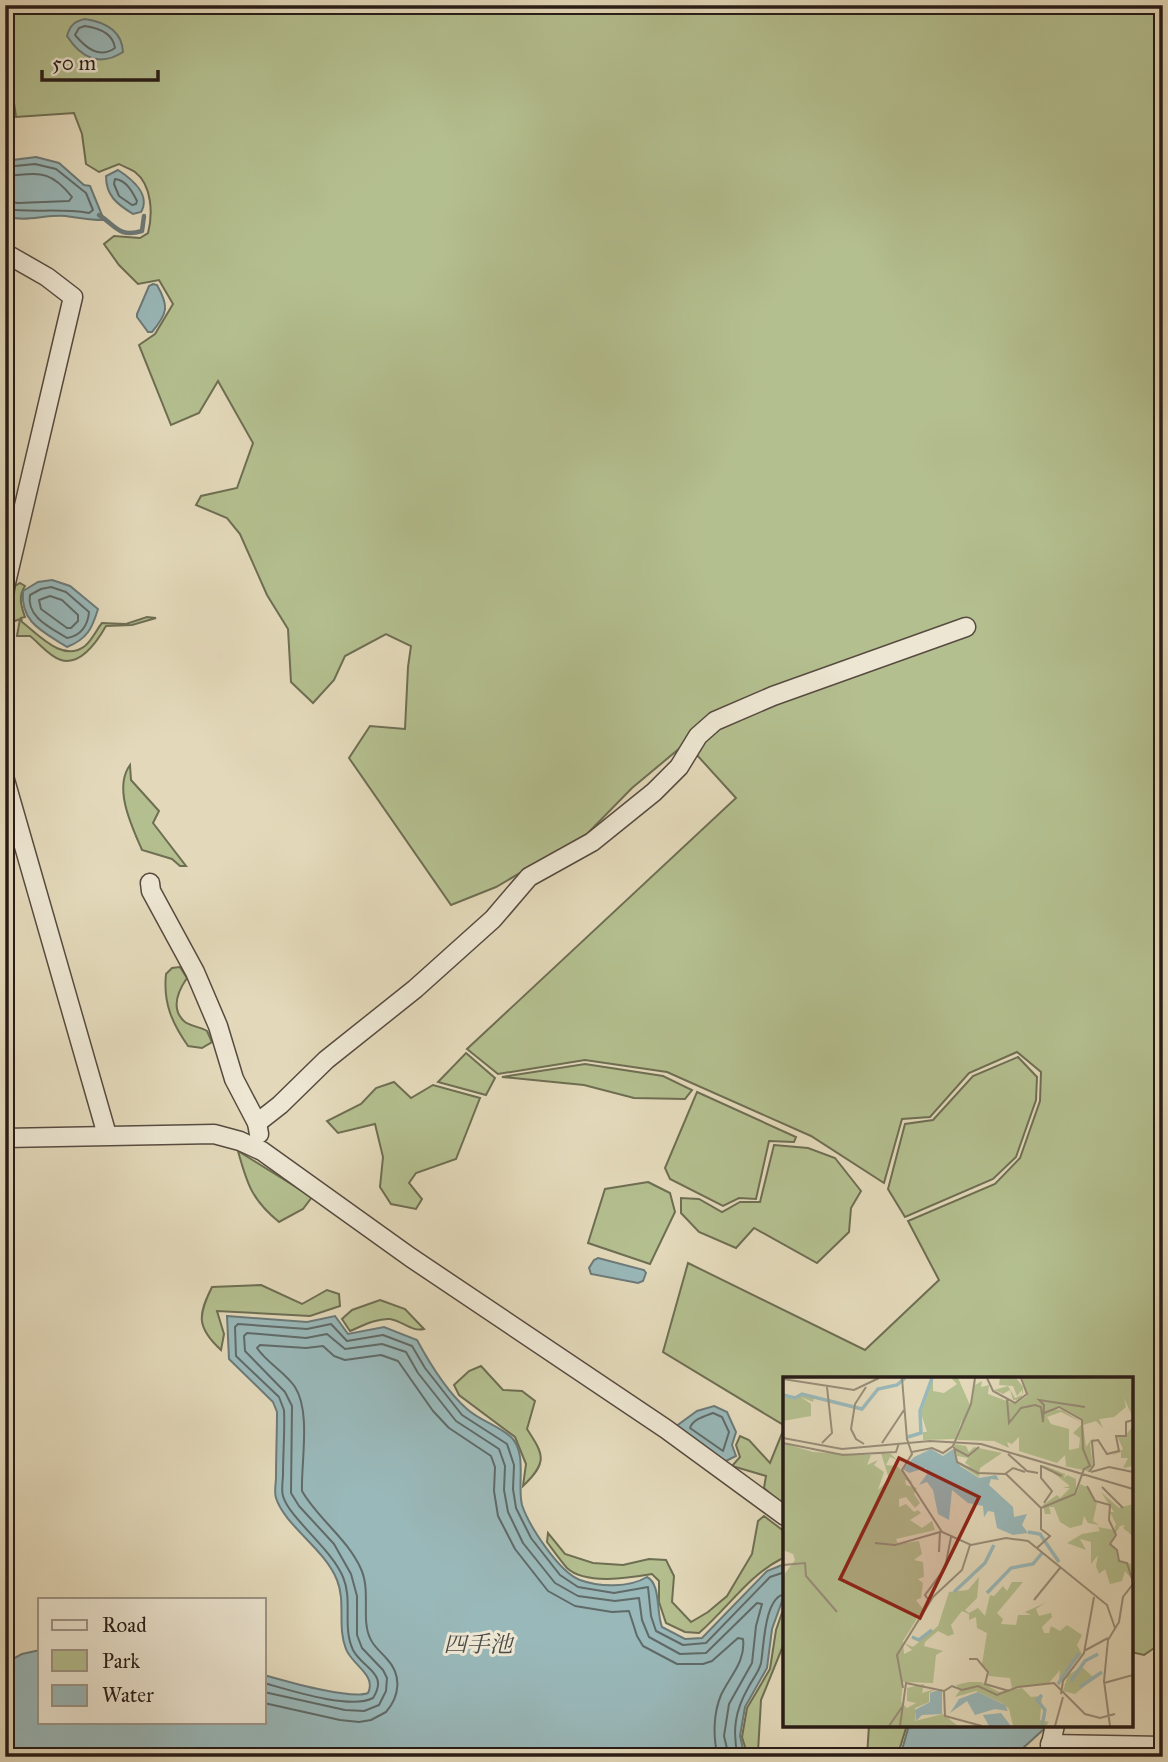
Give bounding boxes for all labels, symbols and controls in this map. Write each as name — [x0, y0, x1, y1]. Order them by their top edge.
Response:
scale bar — [42, 38, 158, 82]
text: 50 m — [52, 50, 97, 76]
inset map — [783, 1377, 1133, 1727]
legend — [38, 1598, 266, 1724]
text: Road — [102, 1612, 147, 1638]
water label: 四手池 — [444, 1630, 516, 1658]
text: Park — [102, 1648, 140, 1674]
text: Water — [102, 1682, 154, 1708]

